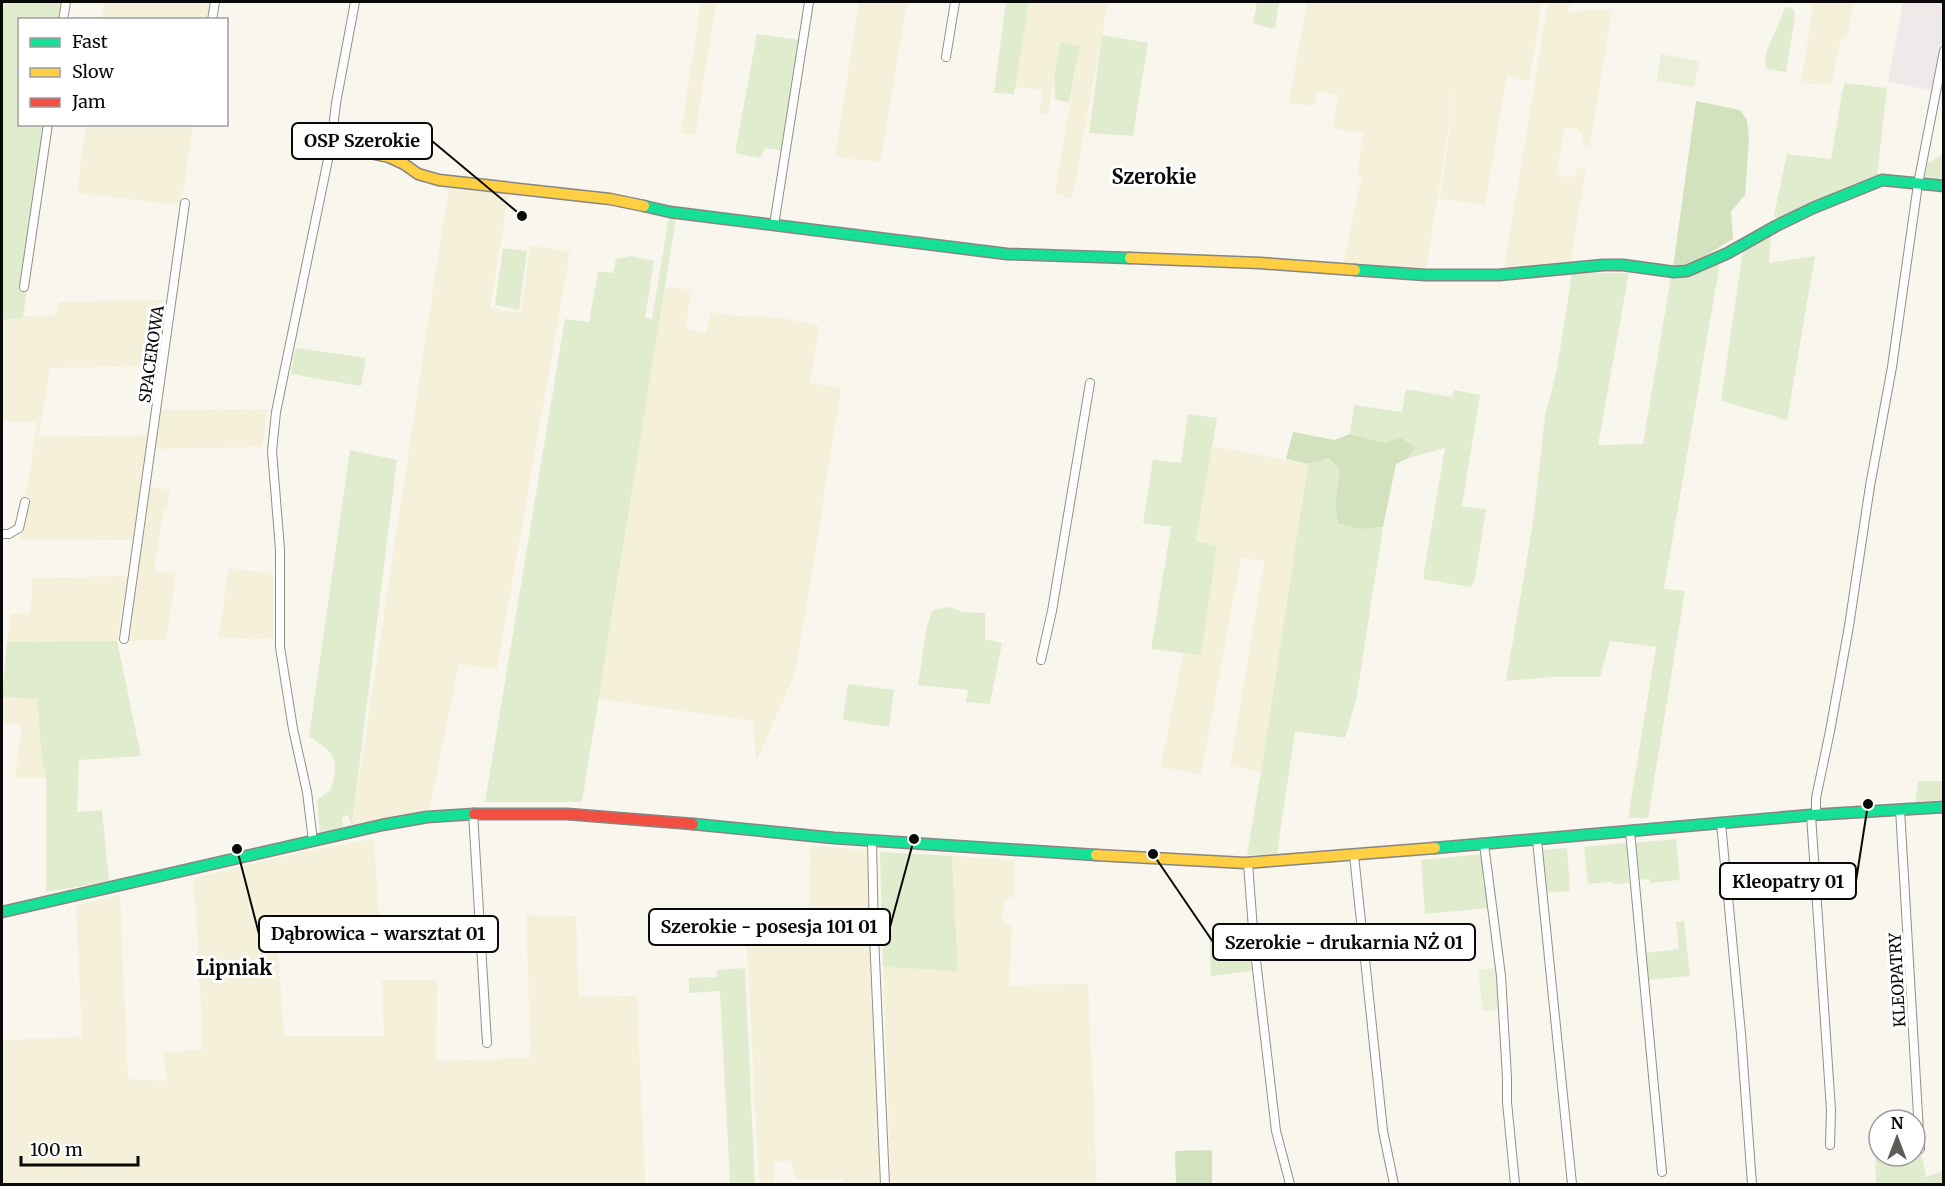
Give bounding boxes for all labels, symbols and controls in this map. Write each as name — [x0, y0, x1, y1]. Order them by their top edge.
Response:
legend — [18, 18, 228, 126]
text: Fast — [72, 30, 108, 53]
text: Slow — [72, 60, 115, 83]
text: Jam — [71, 90, 106, 113]
callout: OSP Szerokie — [292, 123, 432, 159]
text: OSP Szerokie — [304, 129, 420, 152]
district label: Szerokie — [1112, 164, 1197, 189]
street label: SPACEROWA — [134, 303, 168, 404]
callout: Kleopatry 01 — [1720, 863, 1856, 899]
text: Kleopatry 01 — [1732, 870, 1844, 893]
callout: Szerokie - posesja 101 01 — [649, 909, 890, 945]
text: Szerokie - posesja 101 01 — [660, 915, 878, 938]
callout: Dąbrowica - warsztat 01 — [259, 916, 498, 952]
text: Dąbrowica - warsztat 01 — [271, 922, 485, 945]
callout: Szerokie - drukarnia NŻ 01 — [1213, 924, 1475, 960]
text: Szerokie - drukarnia NŻ 01 — [1225, 931, 1463, 954]
street label: KLEOPATRY — [1885, 932, 1909, 1028]
district label: Lipniak — [196, 955, 272, 980]
north arrow — [1867, 1108, 1927, 1168]
text: N — [1891, 1113, 1904, 1133]
scale bar — [21, 1129, 138, 1167]
text: 100 m — [30, 1138, 83, 1161]

